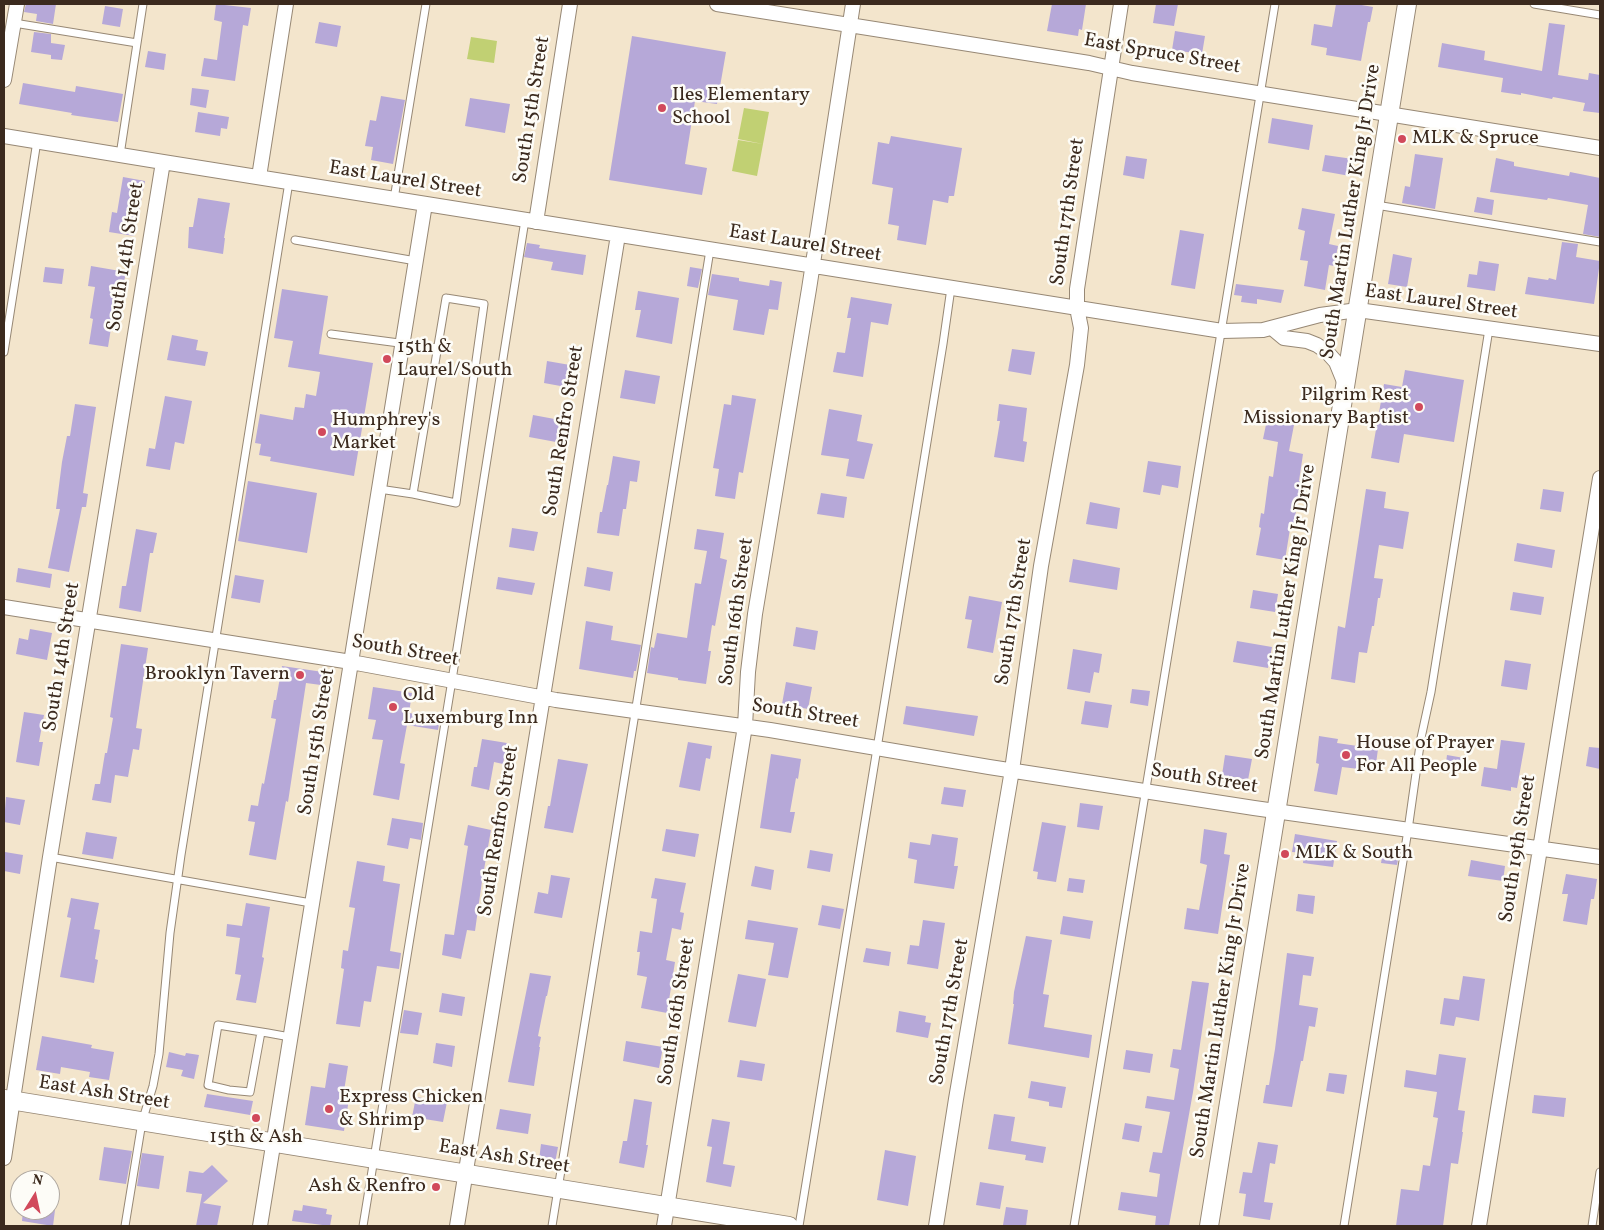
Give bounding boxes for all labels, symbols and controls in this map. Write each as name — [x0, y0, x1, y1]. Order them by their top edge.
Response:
street label: East Spruce Street — [1082, 29, 1242, 81]
street label: South 15th Street — [510, 35, 556, 185]
street label: South Martin Luther King Jr Drive — [1317, 63, 1387, 361]
place label: Iles Elementary School — [672, 84, 810, 131]
marker: Iles Elementary School — [656, 102, 668, 114]
place label: MLK & Spruce — [1412, 127, 1539, 151]
marker: MLK & Spruce — [1396, 133, 1408, 145]
street label: South 17th Street — [1047, 137, 1091, 287]
street label: East Laurel Street — [327, 157, 483, 205]
street label: South 14th Street — [103, 181, 151, 333]
street label: East Laurel Street — [727, 221, 883, 269]
street label: East Laurel Street — [1363, 280, 1519, 326]
place label: 15th & Laurel/South — [397, 336, 512, 383]
street label: South Renfro Street — [540, 344, 590, 518]
marker: 15th & Laurel/South — [381, 353, 393, 365]
place label: Pilgrim Rest Missionary Baptist — [1243, 384, 1409, 431]
marker: Pilgrim Rest Missionary Baptist — [1413, 401, 1425, 413]
place label: Humphrey's Market — [332, 409, 440, 456]
marker: Humphrey's Market — [316, 426, 328, 438]
street label: South Martin Luther King Jr Drive — [1252, 463, 1322, 761]
street label: South 16th Street — [716, 536, 760, 688]
street label: South 17th Street — [992, 537, 1038, 687]
street label: South 14th Street — [39, 581, 87, 733]
street label: South Street — [350, 631, 460, 673]
place label: Brooklyn Tavern — [144, 663, 290, 687]
street label: South 15th Street — [295, 667, 341, 817]
marker: Brooklyn Tavern — [294, 669, 306, 681]
place label: Old Luxemburg Inn — [403, 684, 538, 731]
street label: South Street — [750, 695, 860, 735]
marker: Old Luxemburg Inn — [387, 701, 399, 713]
place label: House of Prayer For All People — [1356, 732, 1494, 779]
street label: South Renfro Street — [475, 744, 525, 918]
marker: House of Prayer For All People — [1340, 749, 1352, 761]
street label: South Street — [1149, 760, 1259, 800]
street label: South 19th Street — [1495, 773, 1543, 925]
place label: MLK & South — [1295, 842, 1413, 866]
marker: MLK & South — [1279, 848, 1291, 860]
street label: South Martin Luther King Jr Drive — [1187, 862, 1257, 1160]
street label: South 16th Street — [654, 936, 702, 1088]
street label: South 17th Street — [926, 937, 976, 1087]
street label: East Ash Street — [37, 1072, 171, 1116]
place label: Express Chicken & Shrimp — [339, 1086, 483, 1133]
marker: Express Chicken & Shrimp — [323, 1103, 335, 1115]
marker: 15th & Ash — [250, 1112, 262, 1124]
place label: 15th & Ash — [209, 1126, 303, 1150]
street label: East Ash Street — [437, 1136, 571, 1180]
north arrow — [10, 1170, 60, 1220]
text: N — [31, 1170, 44, 1191]
place label: Ash & Renfro — [308, 1175, 426, 1199]
marker: Ash & Renfro — [430, 1181, 442, 1193]

